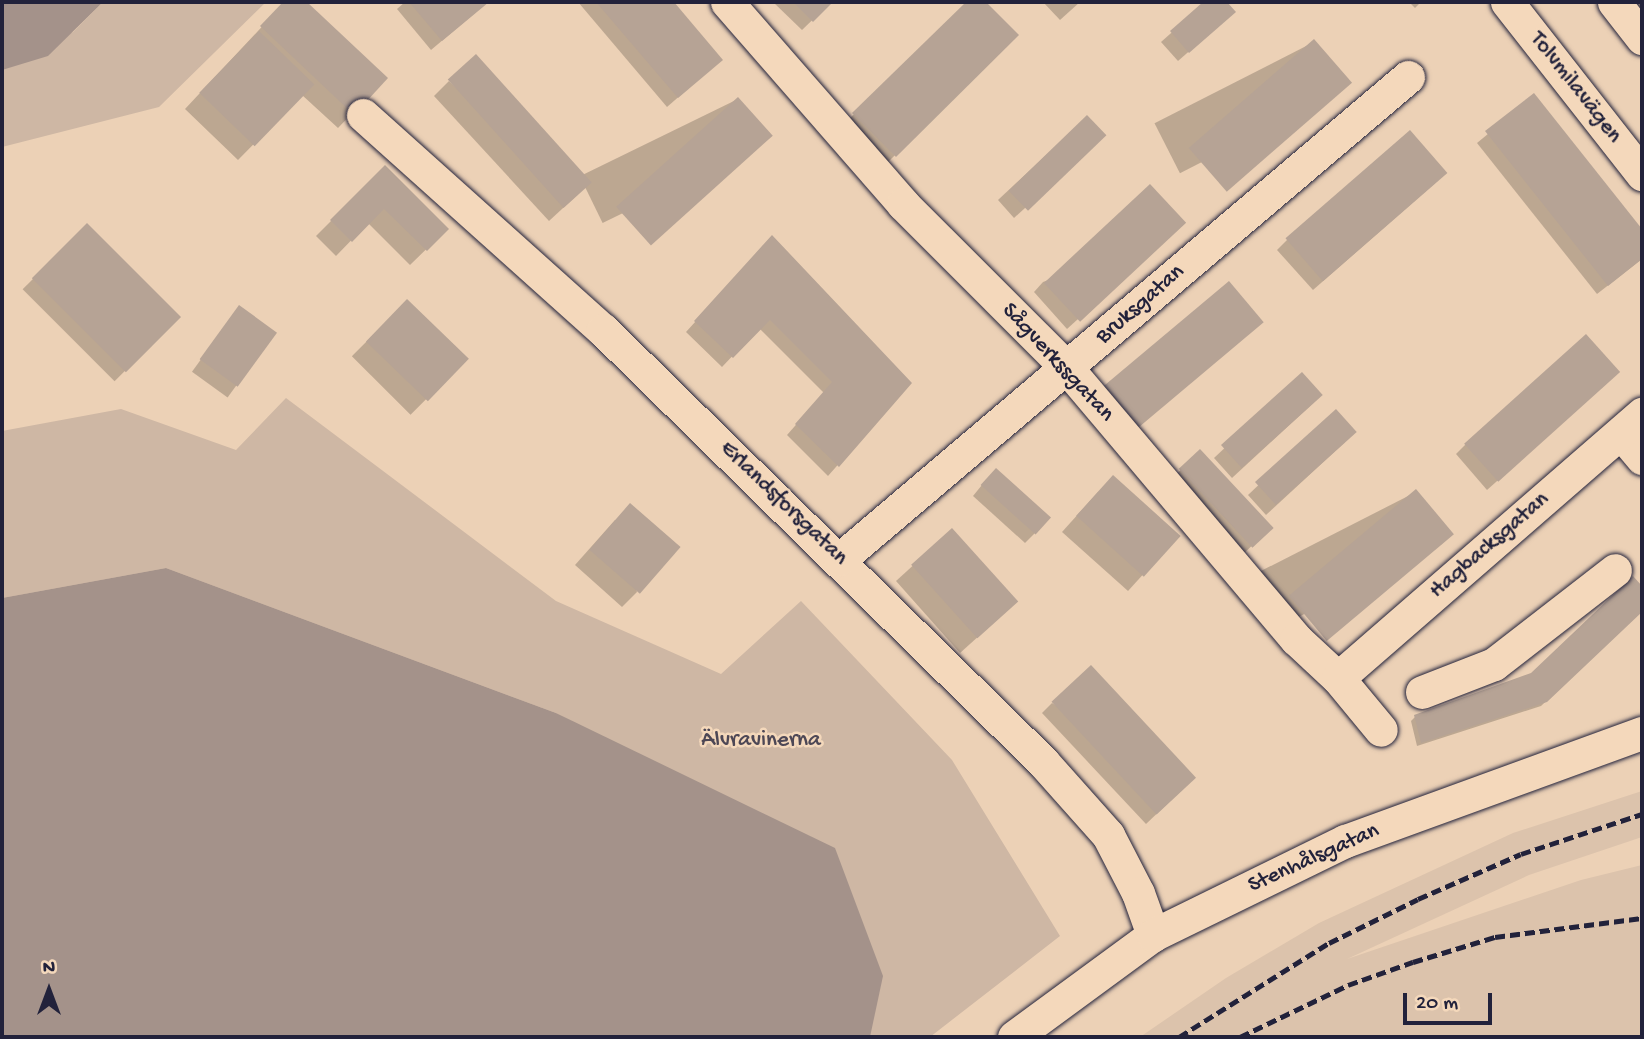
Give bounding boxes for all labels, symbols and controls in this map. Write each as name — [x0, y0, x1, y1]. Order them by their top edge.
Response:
street label: Tolvmilavägen — [1523, 27, 1627, 149]
street label: Bruksgatan — [1091, 259, 1191, 351]
street label: Sågverkssgatan — [995, 298, 1119, 428]
street label: Erlandsforsgatan — [713, 436, 853, 572]
street label: Hagbacksgatan — [1425, 487, 1555, 605]
park label: Älvravinerna — [701, 727, 821, 755]
street label: Stenhålsgatan — [1244, 818, 1384, 900]
north arrow — [14, 955, 84, 1025]
text: N — [43, 957, 55, 980]
scale bar — [1406, 979, 1495, 1023]
text: 20 m — [1416, 992, 1458, 1017]

